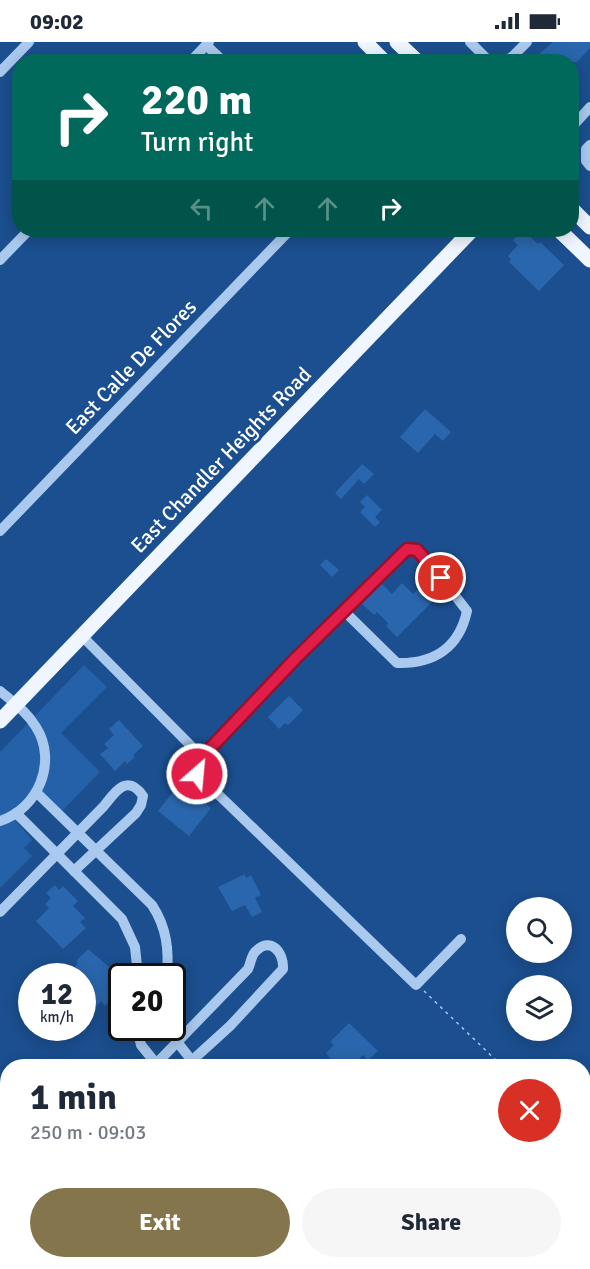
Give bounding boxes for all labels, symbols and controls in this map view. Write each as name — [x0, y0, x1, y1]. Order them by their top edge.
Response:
text: 09:02 — [30, 8, 84, 35]
text: 220 m — [141, 75, 252, 126]
icon: right — [42, 78, 120, 156]
text: Turn right — [141, 126, 254, 159]
icon: left — [185, 192, 218, 225]
icon: ahead — [248, 192, 281, 225]
icon: ahead — [311, 192, 344, 225]
icon: right — [374, 192, 407, 225]
street label: East Calle De Flores — [60, 294, 202, 440]
street label: East Chandler Heights Road — [125, 362, 317, 558]
pin — [415, 552, 466, 603]
icon: arrive — [424, 561, 457, 594]
position arrow — [165, 742, 229, 806]
map controls — [506, 897, 572, 1041]
button: search — [506, 897, 572, 963]
speed limit sign: 20 — [108, 963, 186, 1041]
button: layers — [506, 975, 572, 1041]
text: 12 — [41, 976, 73, 1013]
text: km/h — [40, 1008, 74, 1026]
text: 1 min — [30, 1075, 117, 1120]
button: close — [498, 1079, 561, 1142]
text: 250 m · 09:03 — [30, 1120, 146, 1145]
button: Exit — [30, 1188, 290, 1257]
button: Share — [302, 1188, 561, 1257]

